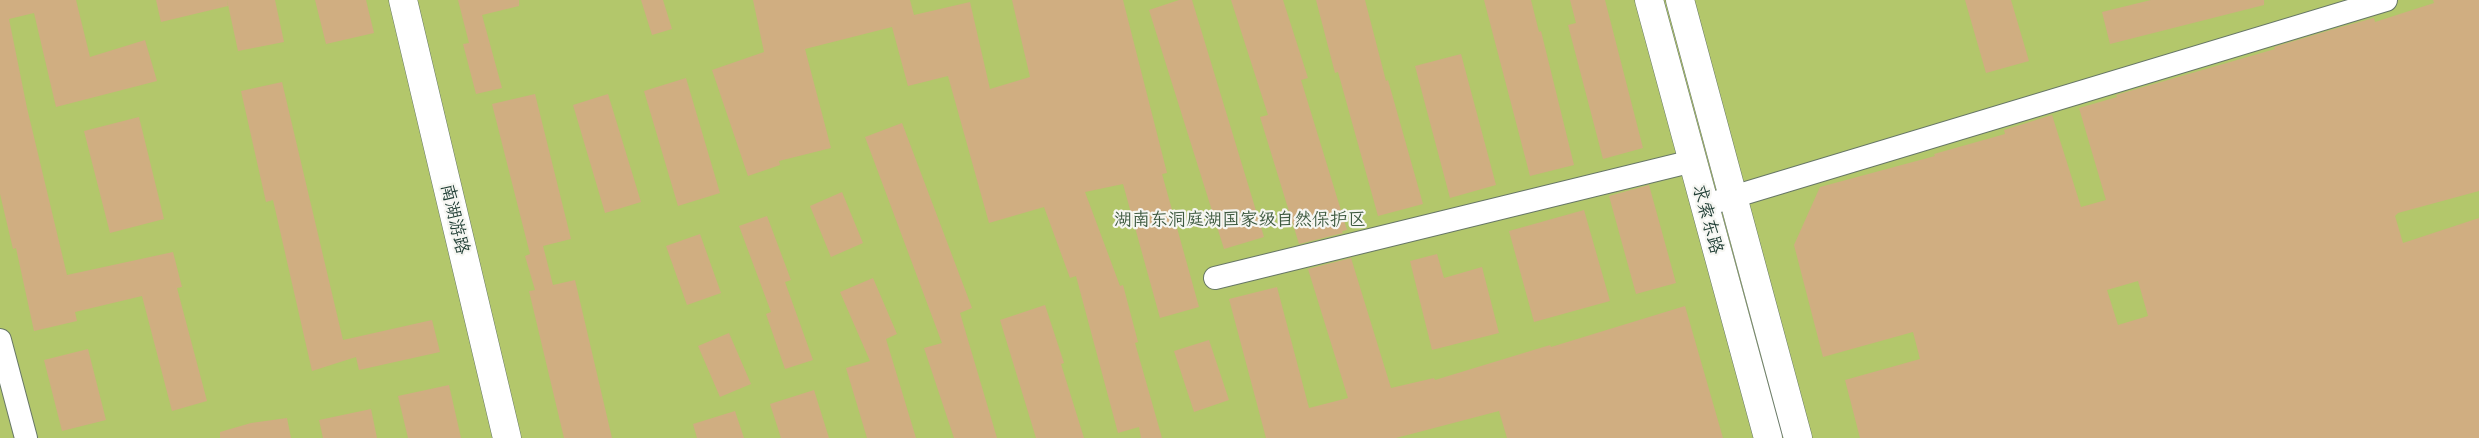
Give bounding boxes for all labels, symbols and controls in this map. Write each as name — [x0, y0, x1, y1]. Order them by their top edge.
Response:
street label: 南湖游路 — [436, 181, 474, 257]
street label: 求索东路 — [1688, 181, 1728, 257]
park label: 湖南东洞庭湖国家级自然保护区 — [1114, 208, 1366, 230]

